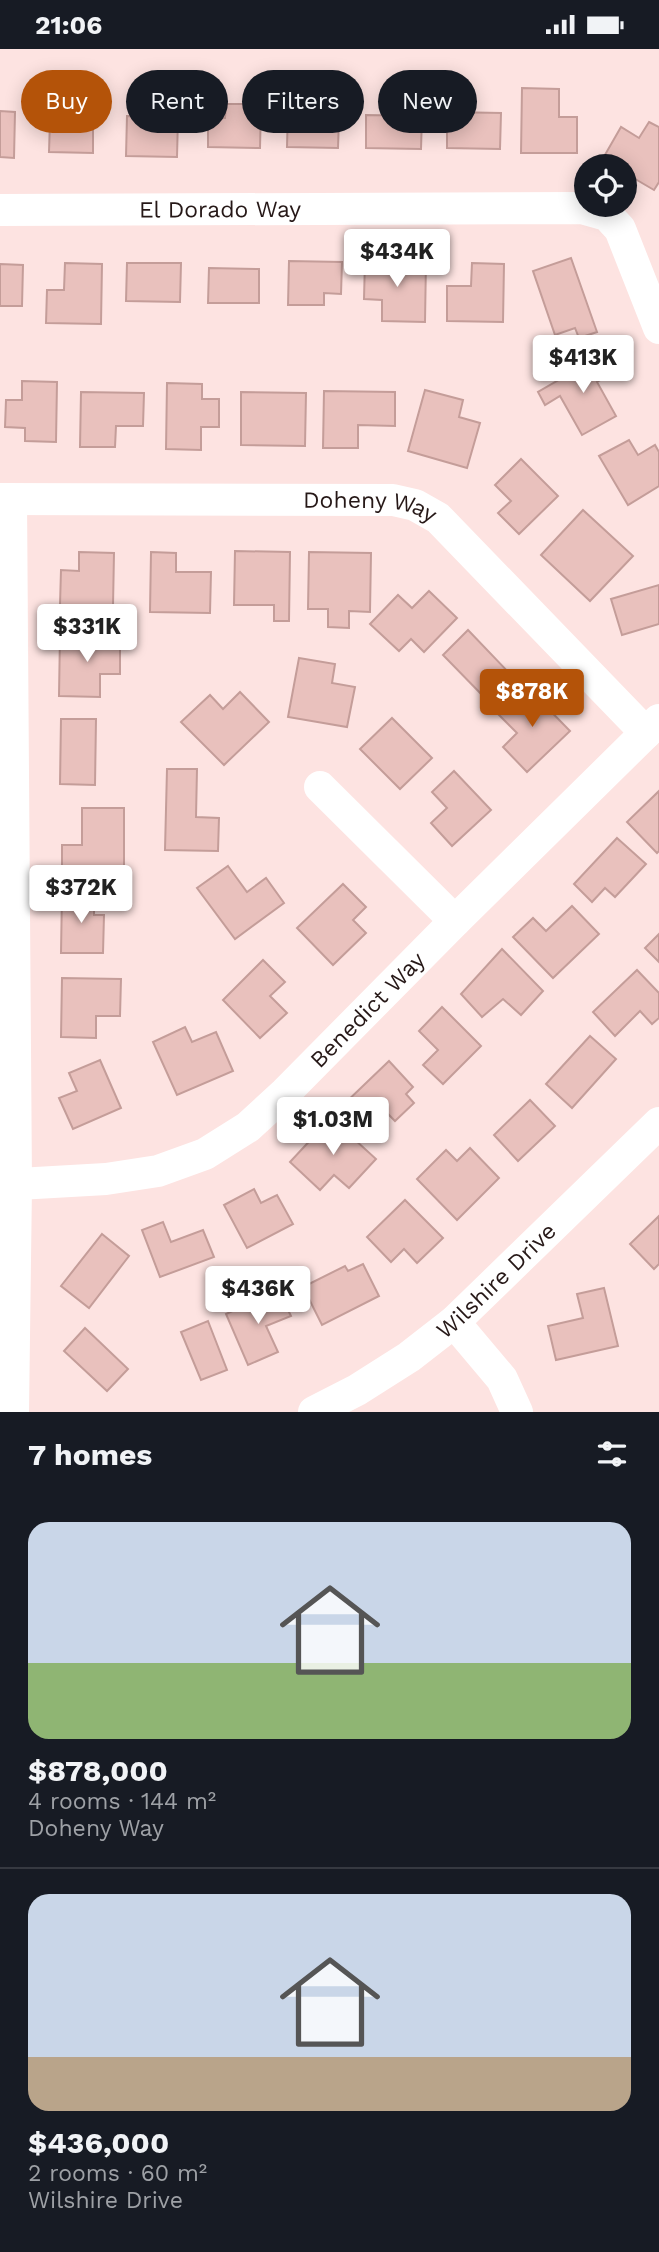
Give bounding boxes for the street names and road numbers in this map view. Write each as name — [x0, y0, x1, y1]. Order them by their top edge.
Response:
street label: El Dorado Way — [139, 196, 301, 224]
street label: Doheny Way — [303, 487, 442, 529]
street label: Benedict Way — [305, 946, 431, 1073]
street label: Wilshire Drive — [431, 1217, 562, 1344]

